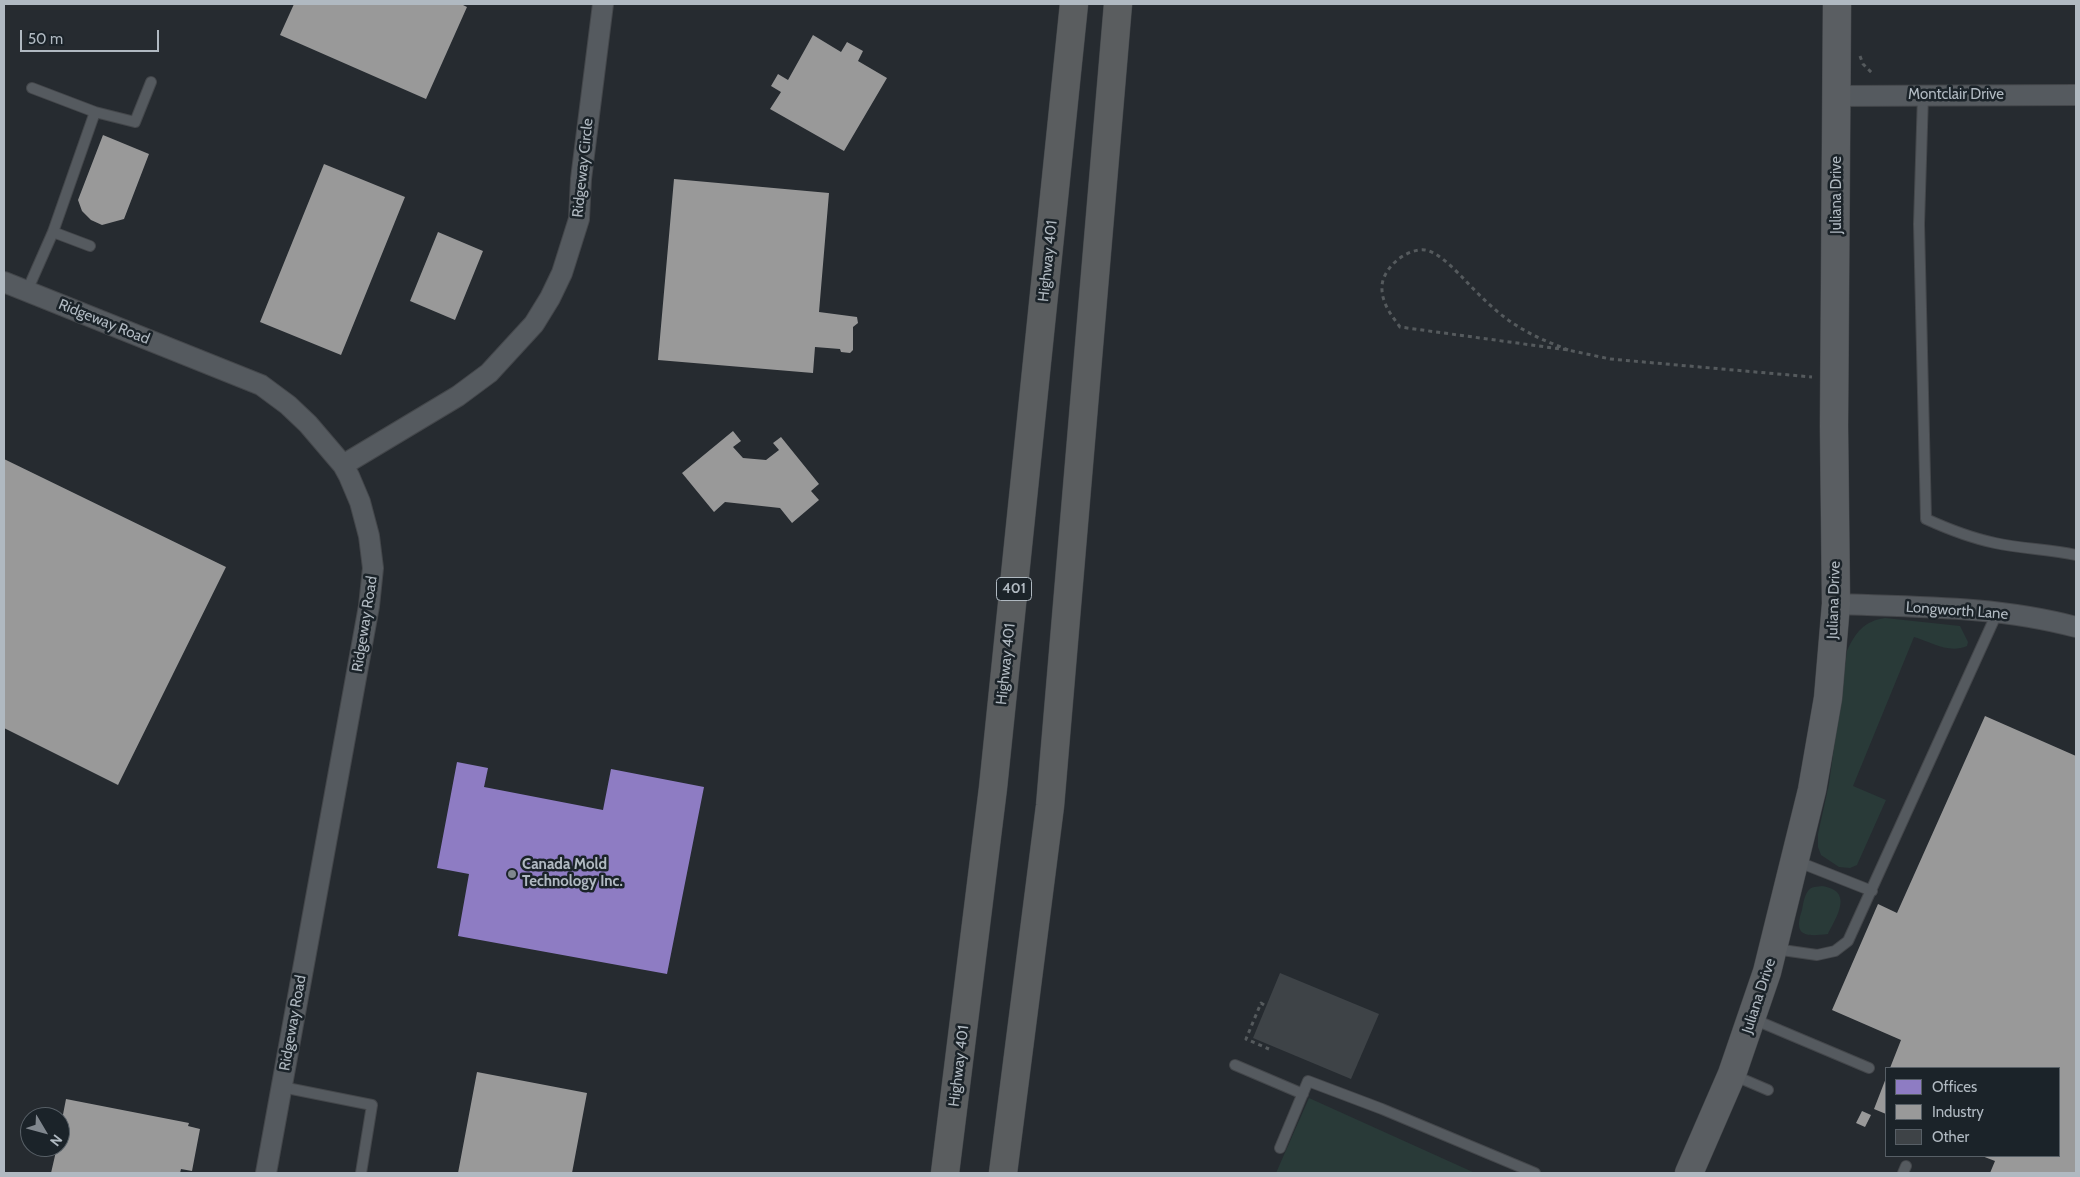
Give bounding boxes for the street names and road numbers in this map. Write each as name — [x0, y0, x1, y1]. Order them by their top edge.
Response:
street label: Montclair Drive — [1908, 86, 2004, 104]
street label: Ridgeway Circle — [569, 118, 597, 218]
street label: Juliana Drive — [1828, 156, 1846, 234]
street label: Highway 401 — [1035, 219, 1061, 303]
street label: Ridgeway Road — [56, 296, 152, 348]
street label: Juliana Drive — [1824, 561, 1844, 639]
street label: Ridgeway Road — [349, 575, 381, 673]
road number: 401 — [996, 578, 1032, 600]
street label: Longworth Lane — [1905, 598, 2009, 624]
street label: Highway 401 — [993, 622, 1019, 706]
street label: Juliana Drive — [1738, 956, 1780, 1036]
street label: Ridgeway Road — [276, 974, 310, 1072]
street label: Highway 401 — [945, 1024, 973, 1108]

